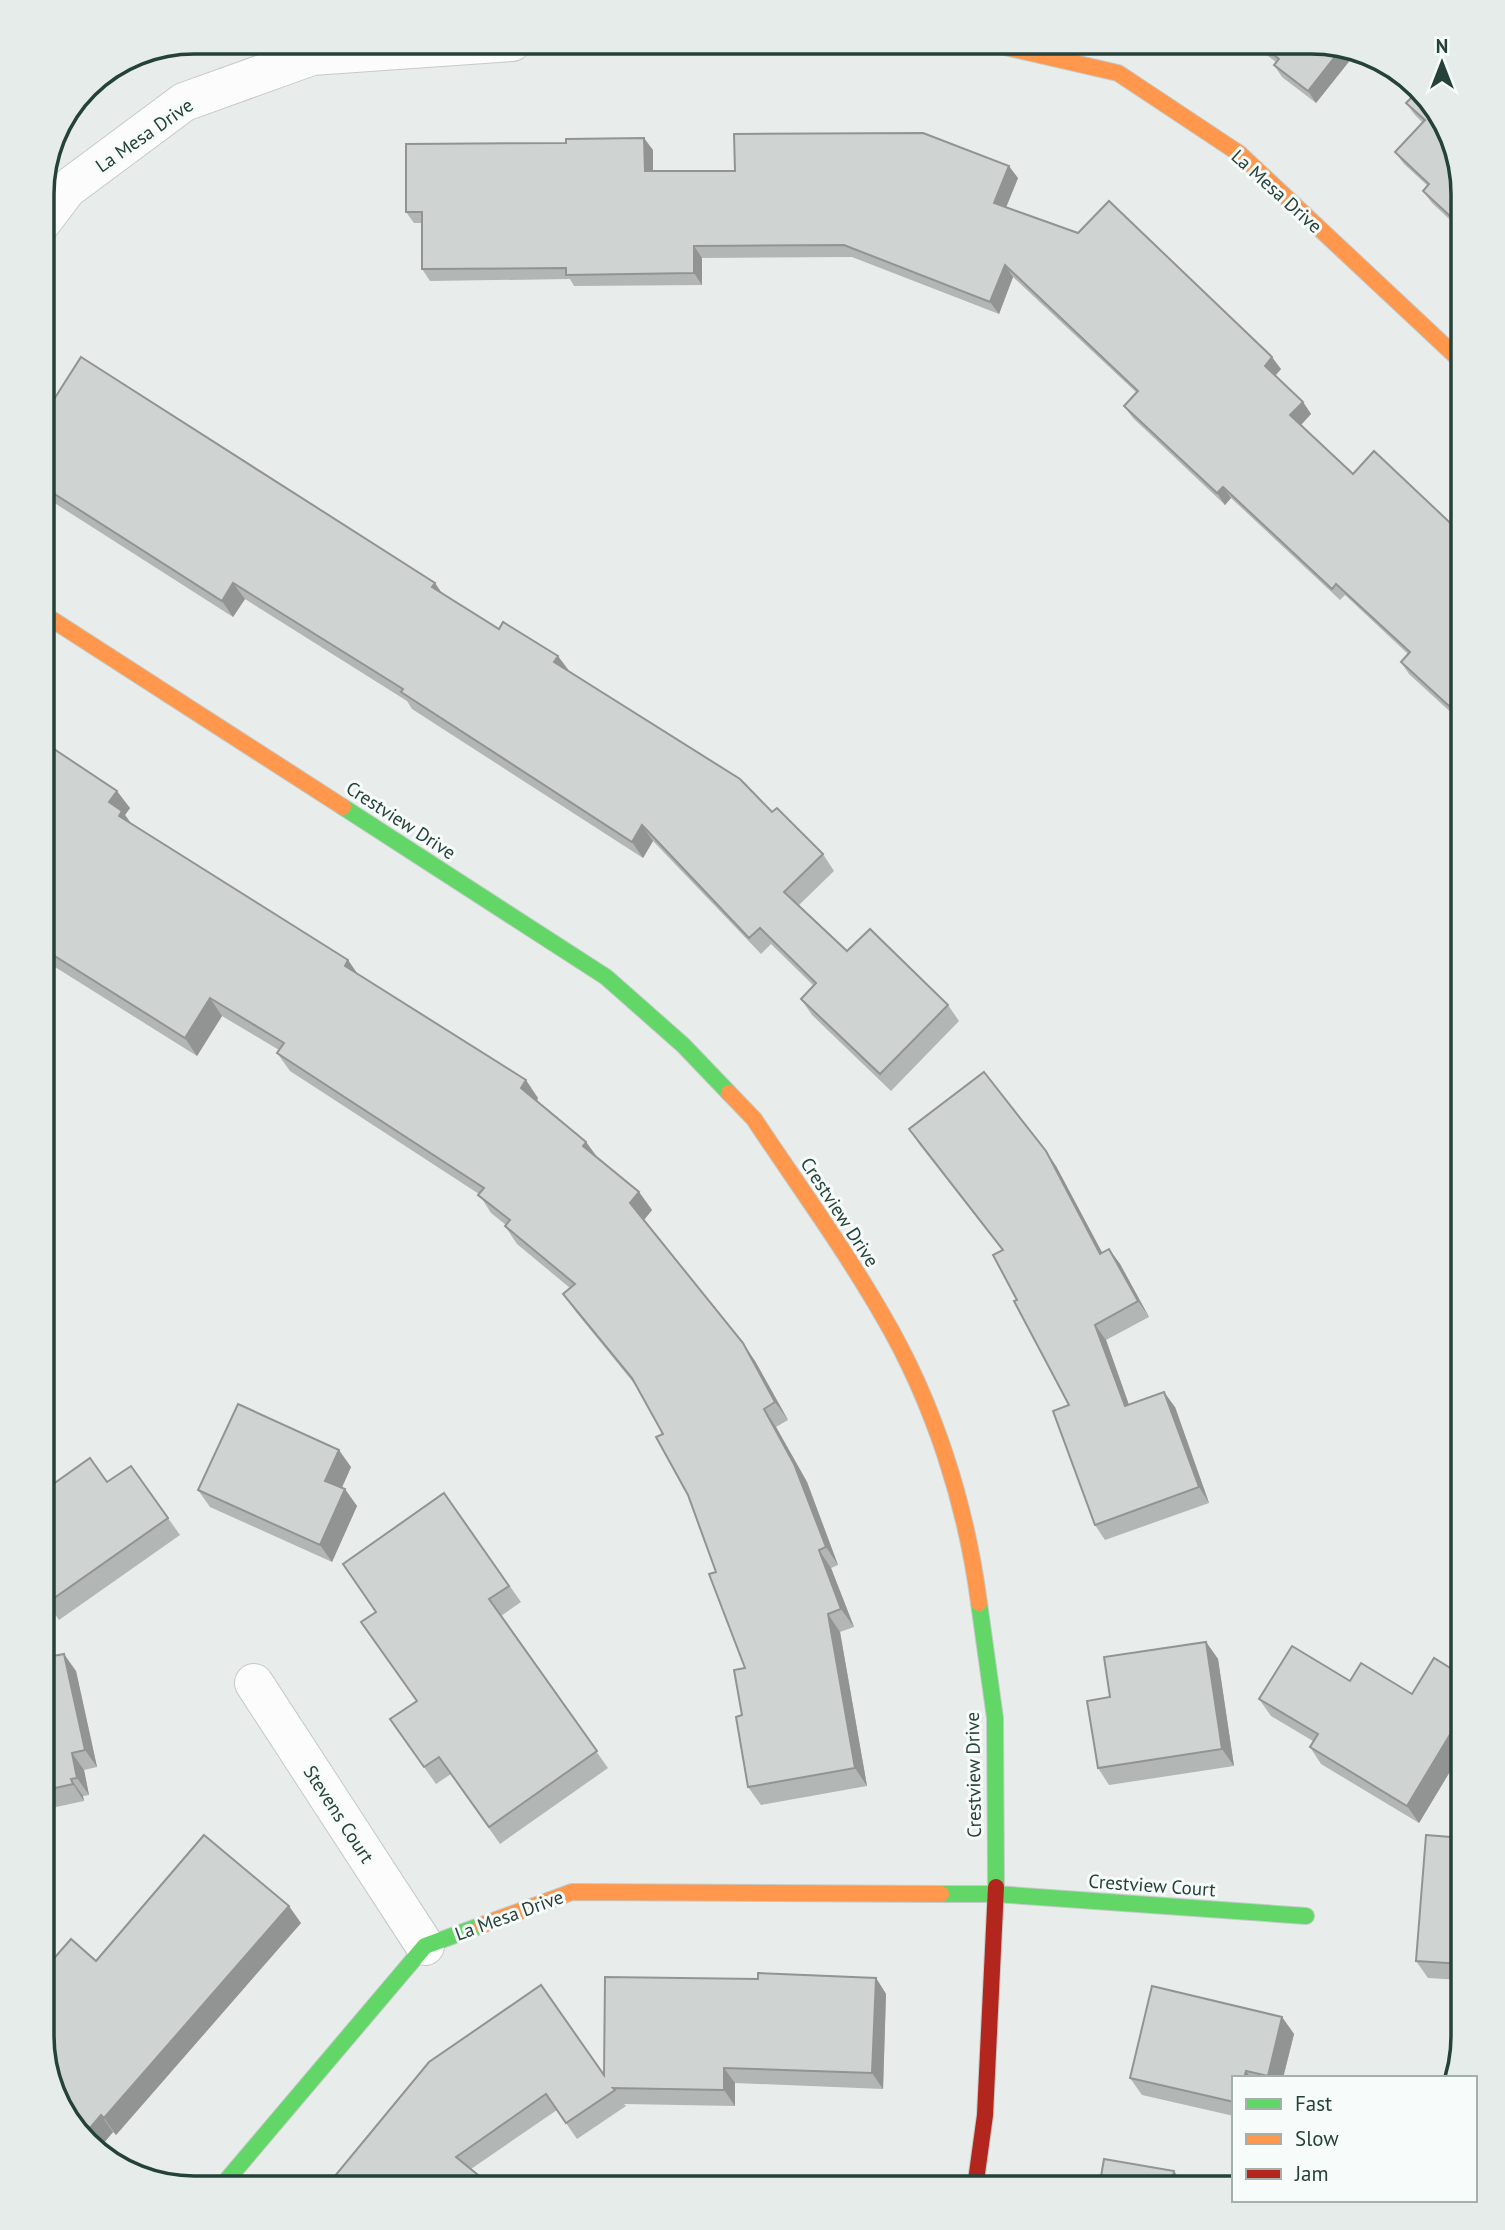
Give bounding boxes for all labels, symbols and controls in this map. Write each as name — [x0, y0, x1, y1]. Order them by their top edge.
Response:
north arrow — [1407, 28, 1477, 98]
text: N — [1436, 34, 1448, 58]
street label: La Mesa Drive — [91, 93, 197, 177]
street label: La Mesa Drive — [1227, 144, 1327, 238]
street label: Crestview Drive — [342, 776, 460, 864]
street label: Crestview Drive — [796, 1153, 884, 1271]
street label: Crestview Drive — [960, 1712, 986, 1838]
street label: Stevens Court — [299, 1761, 380, 1868]
street label: Crestview Court — [1088, 1869, 1217, 1901]
street label: La Mesa Drive — [451, 1884, 567, 1946]
legend — [1232, 2076, 1477, 2202]
text: Fast — [1295, 2090, 1332, 2117]
text: Slow — [1295, 2125, 1339, 2152]
text: Jam — [1294, 2160, 1329, 2187]

